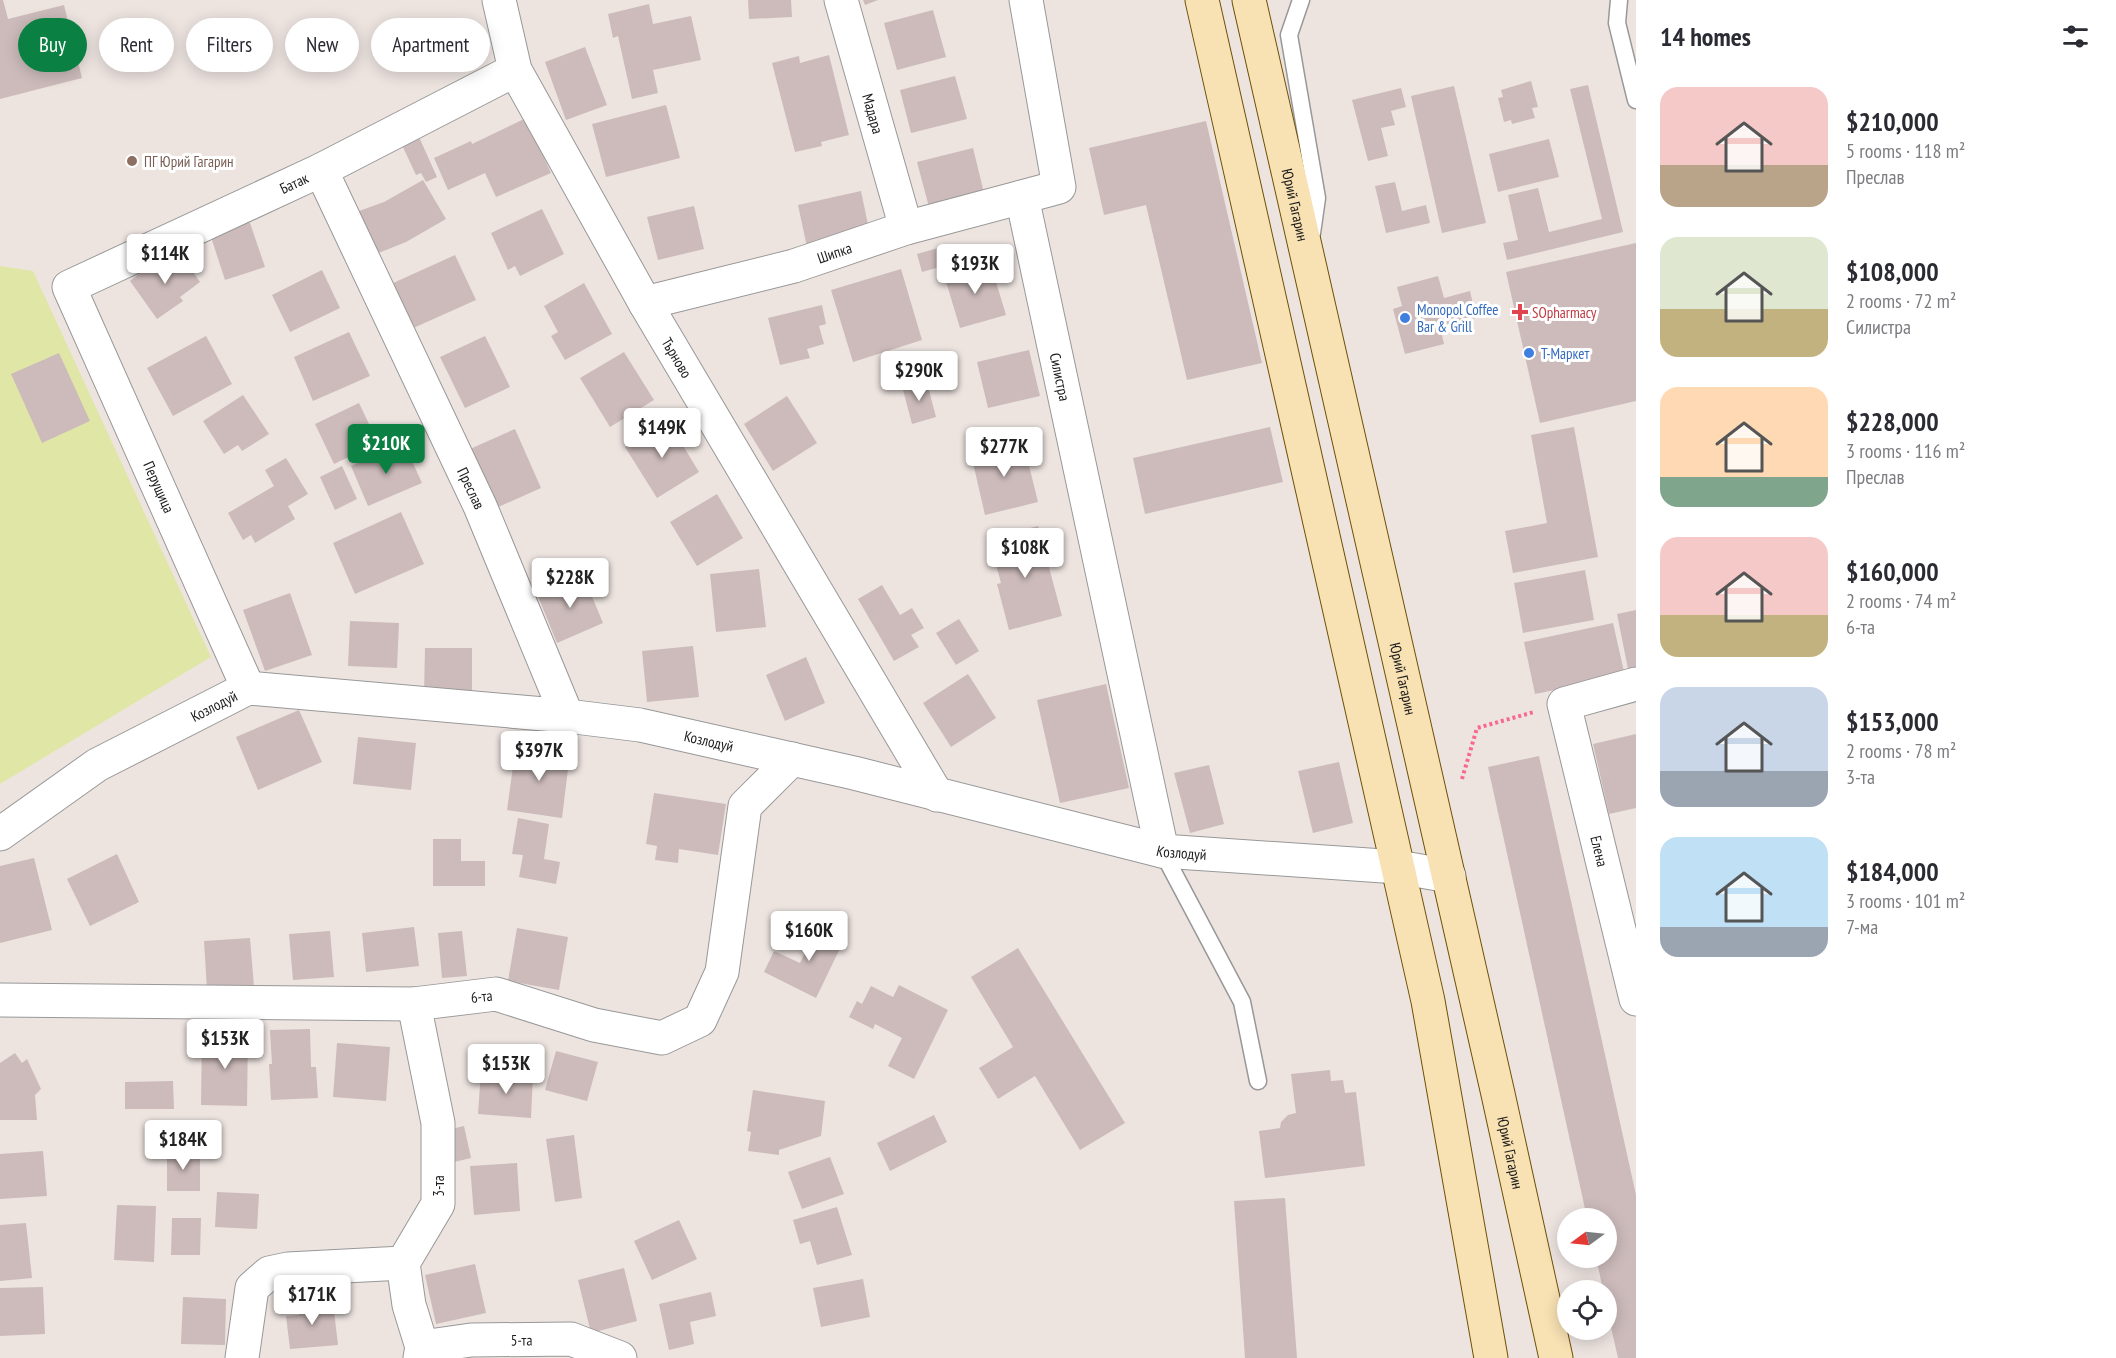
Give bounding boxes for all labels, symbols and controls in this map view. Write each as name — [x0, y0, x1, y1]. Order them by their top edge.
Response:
chip: Buy — [18, 18, 87, 72]
chip: Rent — [99, 18, 174, 72]
chip: Filters — [186, 18, 273, 72]
chip: New — [285, 18, 359, 72]
chip: Apartment — [371, 18, 490, 72]
text: 14 homes — [1660, 20, 1751, 53]
icon: filters — [2059, 20, 2092, 53]
street label: Мадара — [859, 91, 888, 136]
text: $210,000 — [1846, 105, 1939, 138]
icon: home — [1708, 111, 1780, 183]
text: 5 rooms · 118 m² — [1846, 138, 1965, 164]
place label: ПГ Юрий Гагарин — [144, 152, 234, 171]
marker: ПГ Юрий Гагарин — [125, 154, 139, 168]
text: Преслав — [1846, 164, 1905, 190]
street label: Юрий Гагарин — [1278, 167, 1313, 243]
street label: Батак — [277, 168, 311, 197]
pin: $114K — [123, 234, 207, 285]
street label: Шипка — [814, 238, 854, 267]
text: $114K — [141, 240, 189, 266]
pin: $193K — [933, 244, 1017, 295]
text: $193K — [951, 250, 999, 276]
text: $108,000 — [1846, 255, 1939, 288]
icon: home — [1708, 261, 1780, 333]
text: 2 rooms · 72 m² — [1846, 288, 1956, 314]
place label: Monopol Coffee Bar & Grill — [1417, 300, 1498, 336]
place label: SOpharmacy — [1532, 303, 1597, 322]
marker: SOpharmacy — [1513, 305, 1527, 319]
marker: Monopol Coffee Bar & Grill — [1398, 311, 1412, 325]
text: Силистра — [1846, 314, 1911, 340]
street label: Търново — [658, 334, 697, 381]
place label: Т-Маркет — [1541, 344, 1589, 363]
marker: Т-Маркет — [1522, 346, 1536, 360]
pin: $290K — [877, 351, 961, 402]
street label: Силистра — [1046, 351, 1075, 403]
text: $290K — [895, 357, 943, 383]
text: $228,000 — [1846, 405, 1939, 438]
pin: $149K — [620, 408, 704, 459]
icon: home — [1708, 411, 1780, 483]
text: $149K — [638, 414, 686, 440]
pin: $210K — [344, 424, 428, 475]
pin: $277K — [962, 427, 1046, 478]
text: $210K — [362, 430, 410, 456]
text: $277K — [980, 433, 1028, 459]
text: 3 rooms · 116 m² — [1846, 438, 1965, 464]
street label: Перущица — [139, 458, 179, 516]
street label: Преслав — [454, 464, 490, 512]
text: Преслав — [1846, 464, 1905, 490]
pin: $108K — [983, 528, 1067, 579]
text: $108K — [1001, 534, 1049, 560]
text: $160,000 — [1846, 555, 1939, 588]
pin: $228K — [528, 558, 612, 609]
icon: home — [1708, 561, 1780, 633]
text: $228K — [546, 564, 594, 590]
text: 2 rooms · 74 m² — [1846, 588, 1956, 614]
text: 6-та — [1846, 614, 1875, 640]
street label: Юрий Гагарин — [1386, 641, 1421, 717]
street label: Козлодуй — [187, 686, 240, 725]
text: $153,000 — [1846, 705, 1939, 738]
icon: home — [1708, 711, 1780, 783]
street label: Козлодуй — [683, 726, 735, 755]
pin: $397K — [497, 731, 581, 782]
text: $397K — [515, 737, 563, 763]
text: 2 rooms · 78 m² — [1846, 738, 1956, 764]
text: 3-та — [1846, 764, 1875, 790]
street label: Елена — [1587, 834, 1613, 868]
street label: Козлодуй — [1155, 840, 1207, 863]
text: $184,000 — [1846, 855, 1939, 888]
icon: home — [1708, 861, 1780, 933]
text: 3 rooms · 101 m² — [1846, 888, 1965, 914]
pin: $160K — [767, 911, 851, 962]
text: 7-ма — [1846, 914, 1878, 940]
text: $160K — [785, 917, 833, 943]
street label: 6-та — [470, 985, 493, 1007]
pin: $153K — [183, 1019, 267, 1070]
text: $153K — [201, 1025, 249, 1051]
pin: $153K — [464, 1044, 548, 1095]
text: $153K — [482, 1050, 530, 1076]
street label: Юрий Гагарин — [1494, 1115, 1528, 1191]
pin: $184K — [141, 1120, 225, 1171]
text: $184K — [159, 1126, 207, 1152]
street label: 3-та — [429, 1175, 448, 1197]
north arrow — [1557, 1208, 1617, 1268]
map controls — [1557, 1208, 1617, 1340]
pin: $171K — [270, 1275, 354, 1326]
button: locate — [1557, 1280, 1617, 1340]
text: $171K — [288, 1281, 336, 1307]
street label: 5-та — [511, 1330, 532, 1349]

